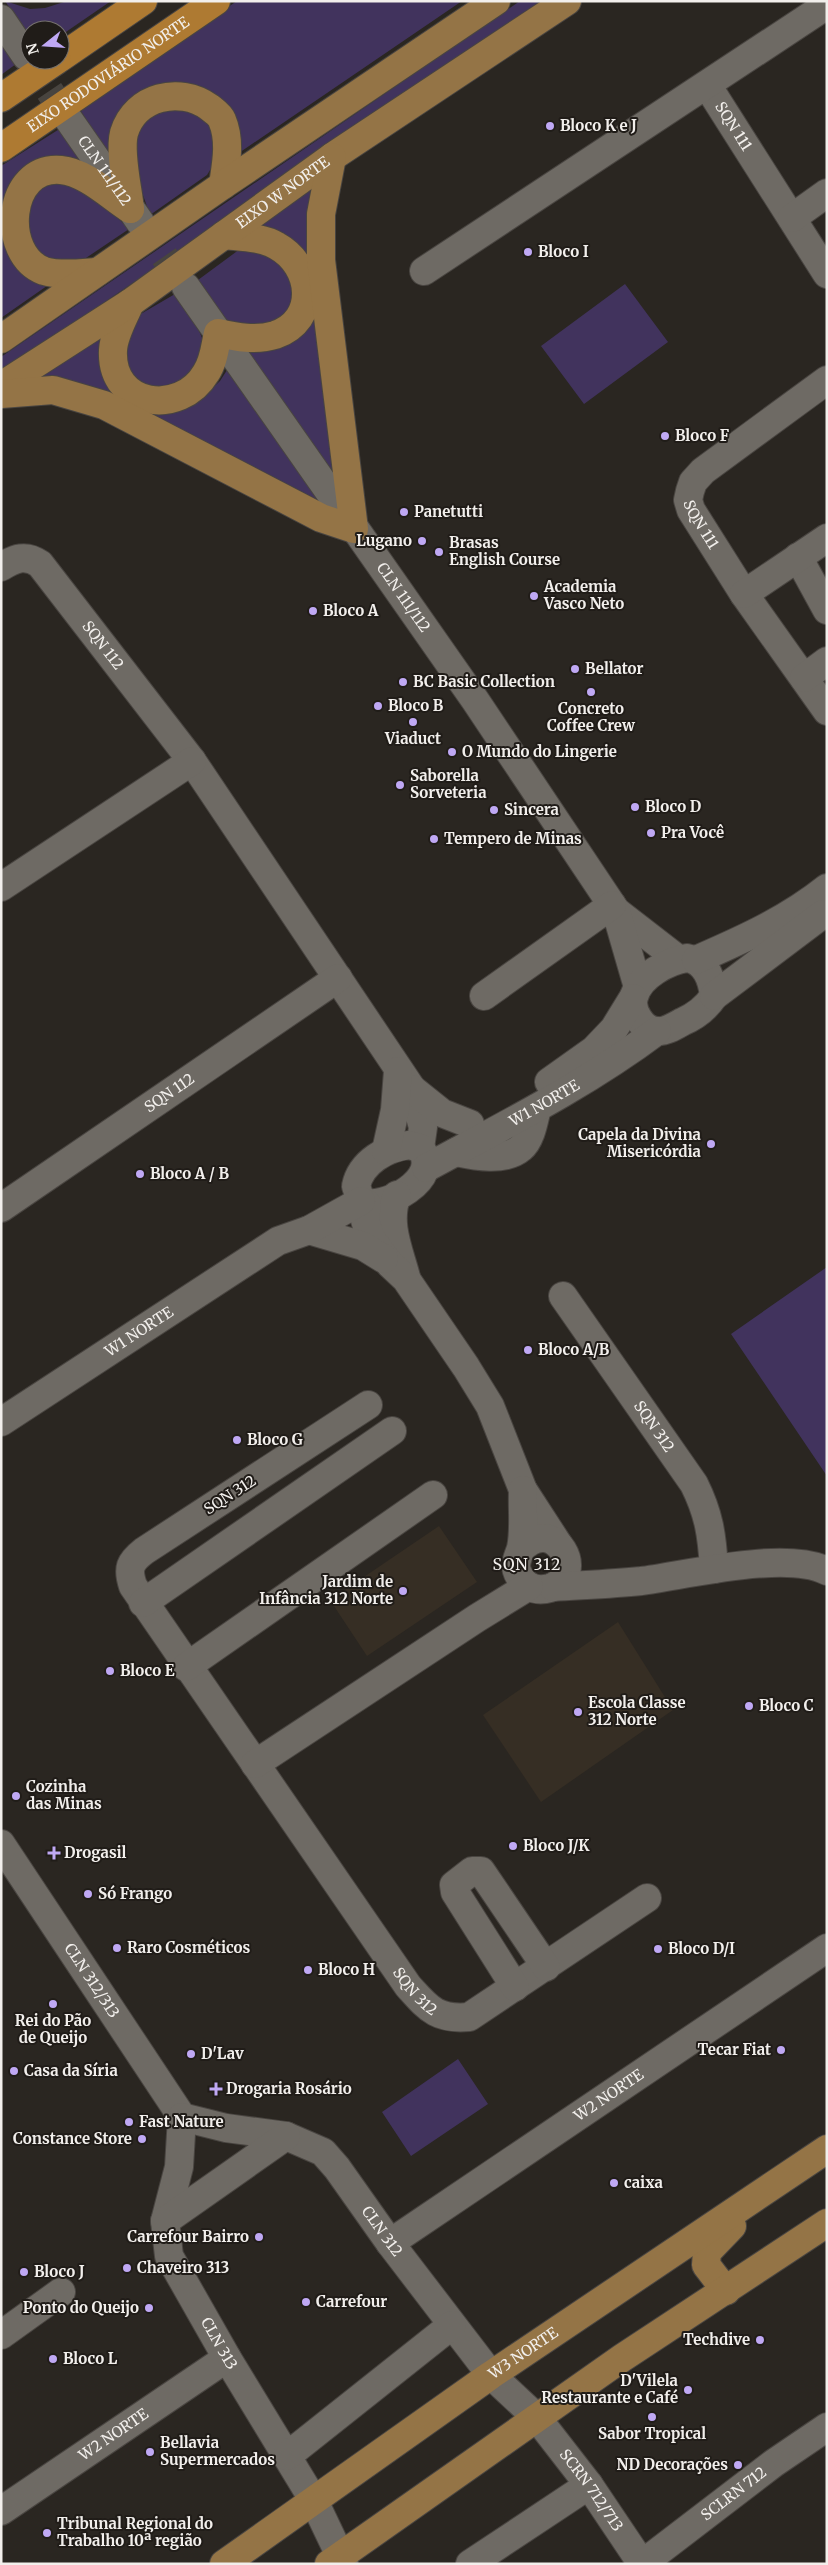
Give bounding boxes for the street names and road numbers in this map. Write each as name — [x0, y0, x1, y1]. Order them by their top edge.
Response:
street label: EIXO RODOVIÁRIO NORTE — [23, 14, 193, 136]
street label: SQN 111 — [711, 98, 756, 154]
street label: CLN 111/112 — [74, 132, 136, 209]
street label: EIXO W NORTE — [232, 152, 333, 232]
street label: SQN 111 — [680, 498, 723, 552]
street label: CLN 111/112 — [373, 559, 435, 636]
street label: SQN 112 — [78, 617, 128, 673]
street label: SQN 112 — [140, 1069, 198, 1116]
street label: W1 NORTE — [505, 1075, 583, 1131]
street label: W1 NORTE — [100, 1302, 177, 1361]
street label: SQN 312 — [630, 1397, 679, 1456]
street label: SQN 312 — [200, 1471, 259, 1518]
street label: CLN 312/313 — [60, 1939, 124, 2021]
street label: SQN 312 — [389, 1963, 441, 2019]
street label: W2 NORTE — [569, 2064, 647, 2126]
street label: CLN 312 — [358, 2202, 407, 2260]
street label: CLN 313 — [197, 2314, 242, 2373]
street label: W3 NORTE — [484, 2323, 562, 2384]
street label: W2 NORTE — [74, 2404, 152, 2465]
street label: SCRN 712/713 — [556, 2445, 627, 2535]
street label: SCLRN 712 — [697, 2462, 770, 2524]

